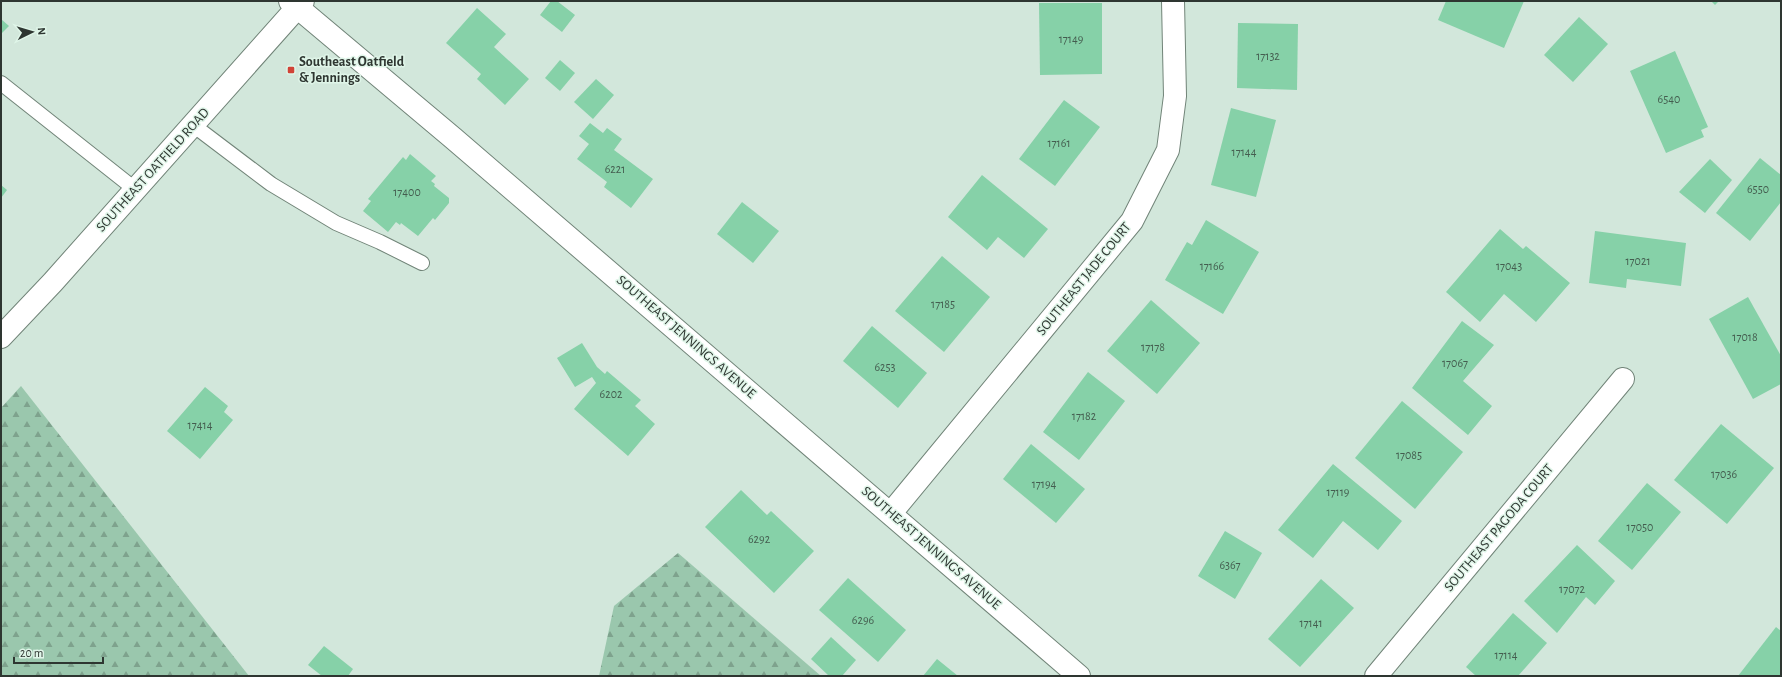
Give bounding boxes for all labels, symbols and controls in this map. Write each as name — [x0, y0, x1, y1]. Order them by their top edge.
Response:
north arrow — [12, 12, 52, 52]
text: N — [36, 27, 47, 35]
house number: 17149 — [1059, 33, 1084, 45]
house number: 17132 — [1256, 50, 1280, 62]
place label: Southeast Oatfield & Jennings — [299, 55, 405, 85]
marker: Southeast Oatfield & Jennings — [286, 65, 296, 75]
house number: 6540 — [1658, 93, 1680, 105]
street label: SOUTHEAST OATFIELD ROAD — [94, 105, 212, 235]
house number: 17161 — [1047, 137, 1071, 149]
house number: 17144 — [1232, 146, 1257, 158]
house number: 6221 — [605, 163, 625, 175]
house number: 6550 — [1747, 183, 1769, 195]
house number: 17400 — [393, 186, 421, 198]
street label: SOUTHEAST JADE COURT — [1034, 220, 1134, 338]
house number: 17021 — [1625, 255, 1651, 267]
house number: 17166 — [1200, 260, 1225, 272]
house number: 17043 — [1496, 260, 1522, 272]
street label: SOUTHEAST JENNINGS AVENUE — [614, 273, 758, 401]
house number: 17185 — [931, 298, 955, 310]
house number: 17018 — [1732, 331, 1758, 343]
house number: 17178 — [1141, 341, 1165, 353]
house number: 17067 — [1442, 357, 1468, 369]
house number: 6253 — [874, 361, 896, 373]
house number: 6202 — [600, 388, 623, 400]
house number: 17182 — [1072, 410, 1097, 422]
house number: 17414 — [188, 419, 213, 431]
house number: 17085 — [1396, 449, 1422, 461]
street label: SOUTHEAST PAGODA COURT — [1442, 462, 1556, 594]
house number: 17036 — [1711, 468, 1737, 480]
house number: 17194 — [1032, 478, 1057, 490]
street label: SOUTHEAST JENNINGS AVENUE — [859, 484, 1003, 612]
house number: 17119 — [1326, 486, 1350, 498]
house number: 17050 — [1627, 521, 1653, 533]
house number: 6292 — [748, 533, 771, 545]
house number: 6367 — [1219, 559, 1241, 571]
house number: 17072 — [1559, 583, 1586, 595]
house number: 6296 — [852, 614, 875, 626]
house number: 17141 — [1299, 617, 1323, 629]
scale bar — [14, 639, 103, 665]
text: 20 m — [20, 647, 43, 659]
house number: 17114 — [1494, 649, 1518, 661]

